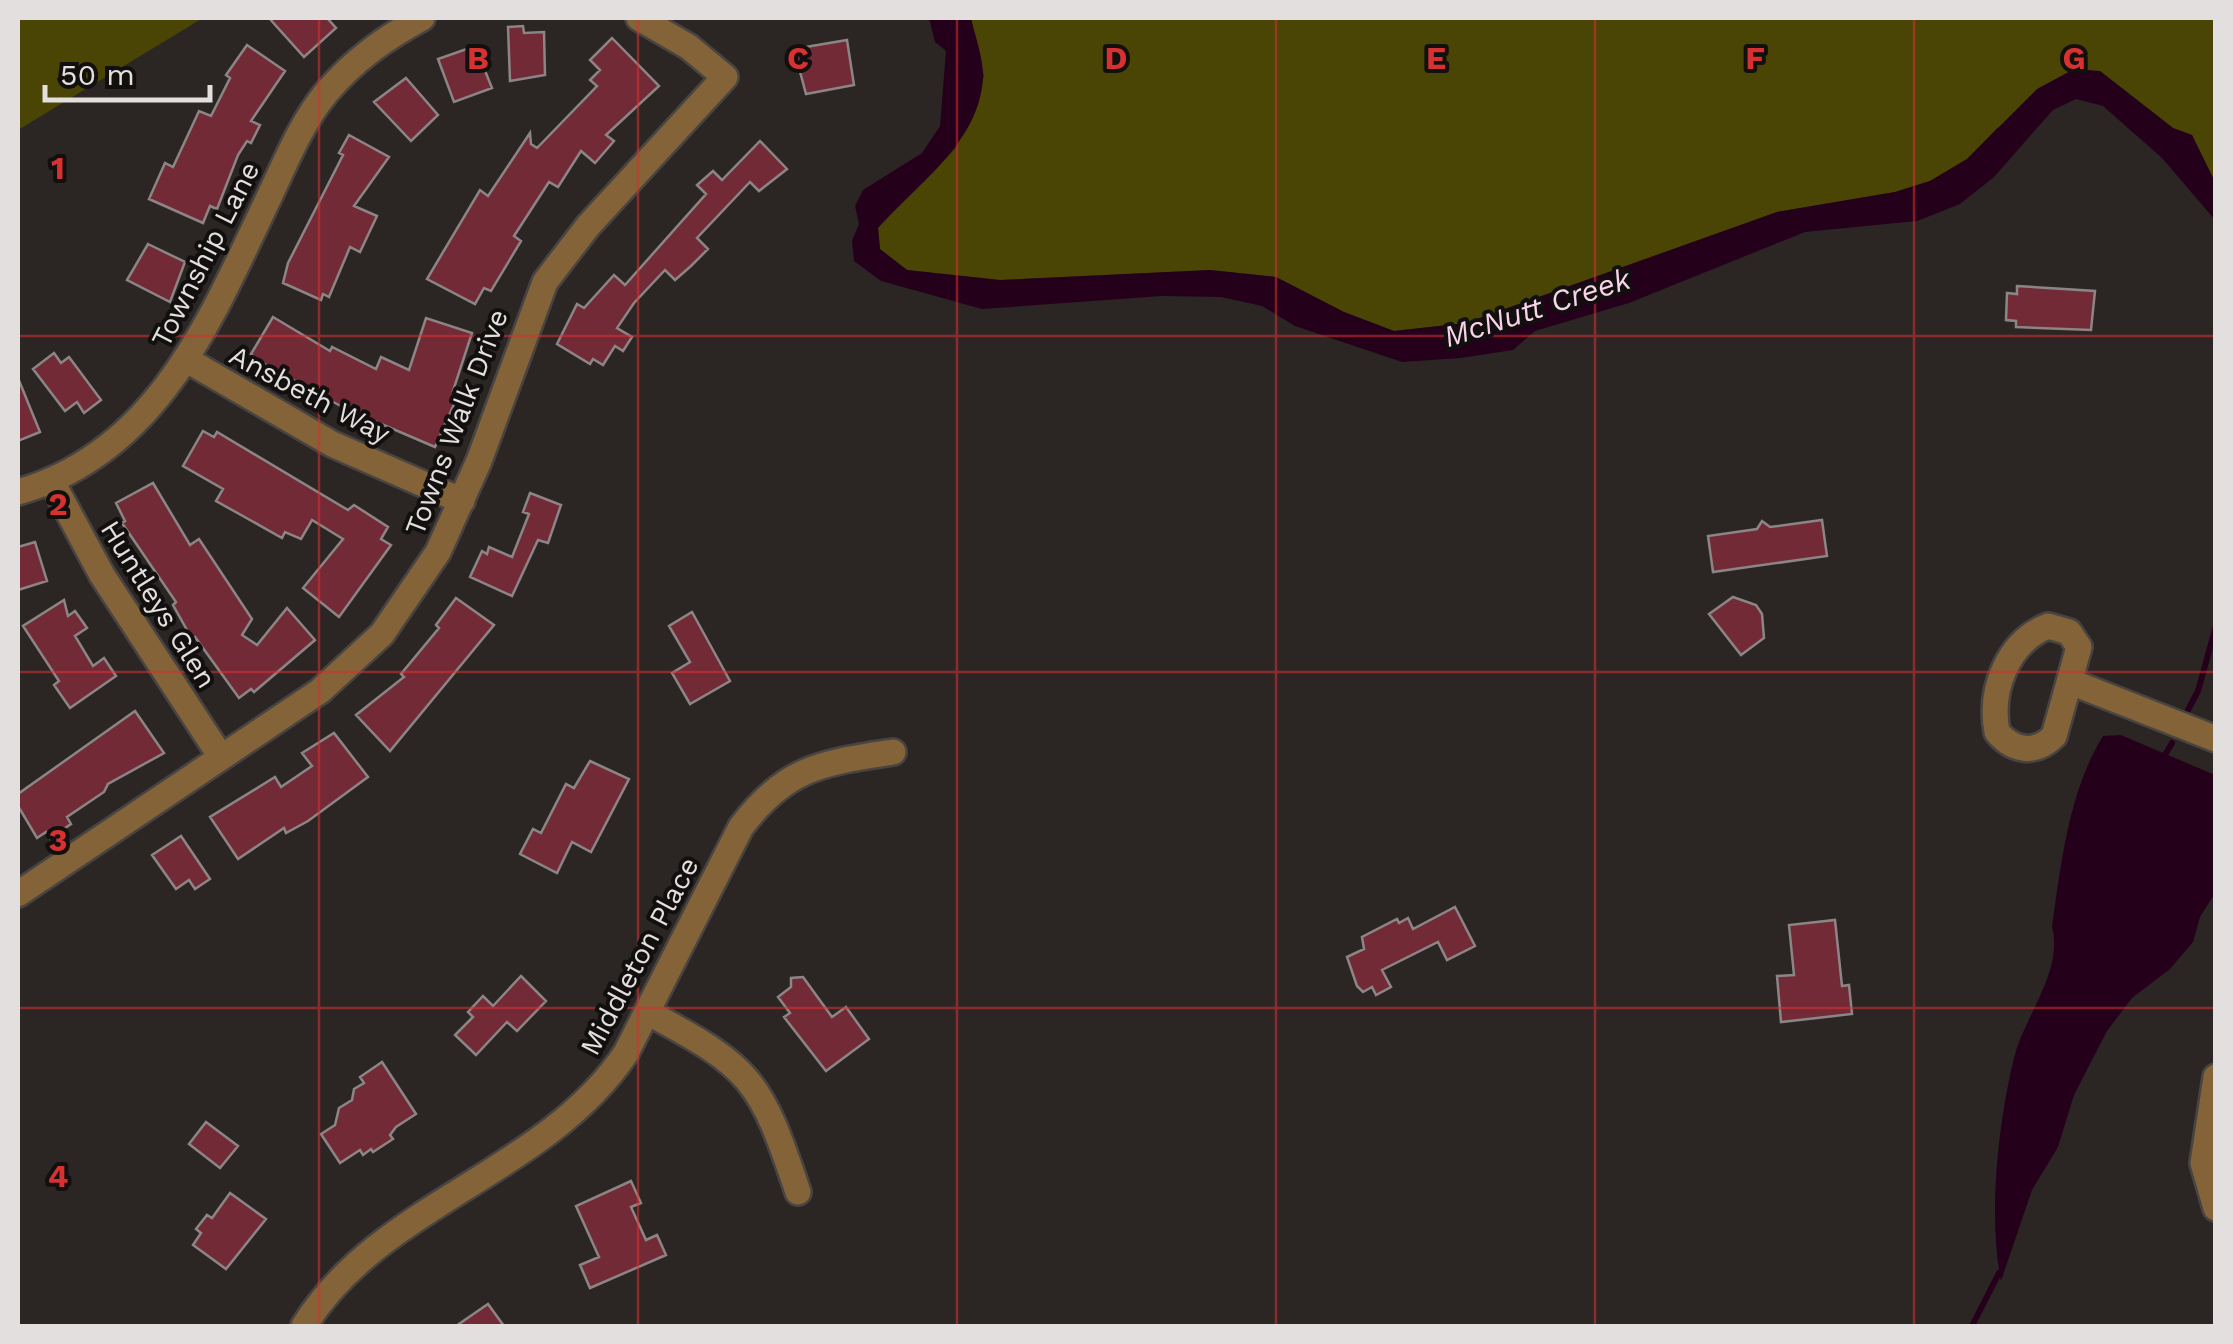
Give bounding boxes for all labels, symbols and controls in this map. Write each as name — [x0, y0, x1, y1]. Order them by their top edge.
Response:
text: B — [467, 39, 489, 77]
text: C — [787, 39, 809, 77]
text: D — [1105, 39, 1127, 77]
text: E — [1426, 39, 1446, 77]
text: F — [1745, 39, 1765, 77]
text: G — [2062, 39, 2086, 77]
scale bar — [45, 40, 210, 102]
text: 50 m — [60, 57, 135, 92]
text: 1 — [51, 149, 65, 187]
street label: Township Lane — [145, 156, 266, 352]
water label: McNutt Creek — [1439, 260, 1636, 354]
street label: Towns Walk Drive — [398, 305, 515, 540]
street label: Ansbeth Way — [224, 338, 396, 451]
text: 2 — [48, 485, 68, 523]
street label: Huntleys Glen — [94, 514, 223, 694]
text: 3 — [49, 821, 67, 859]
street label: Middleton Place — [573, 852, 706, 1061]
text: 4 — [48, 1157, 68, 1195]

